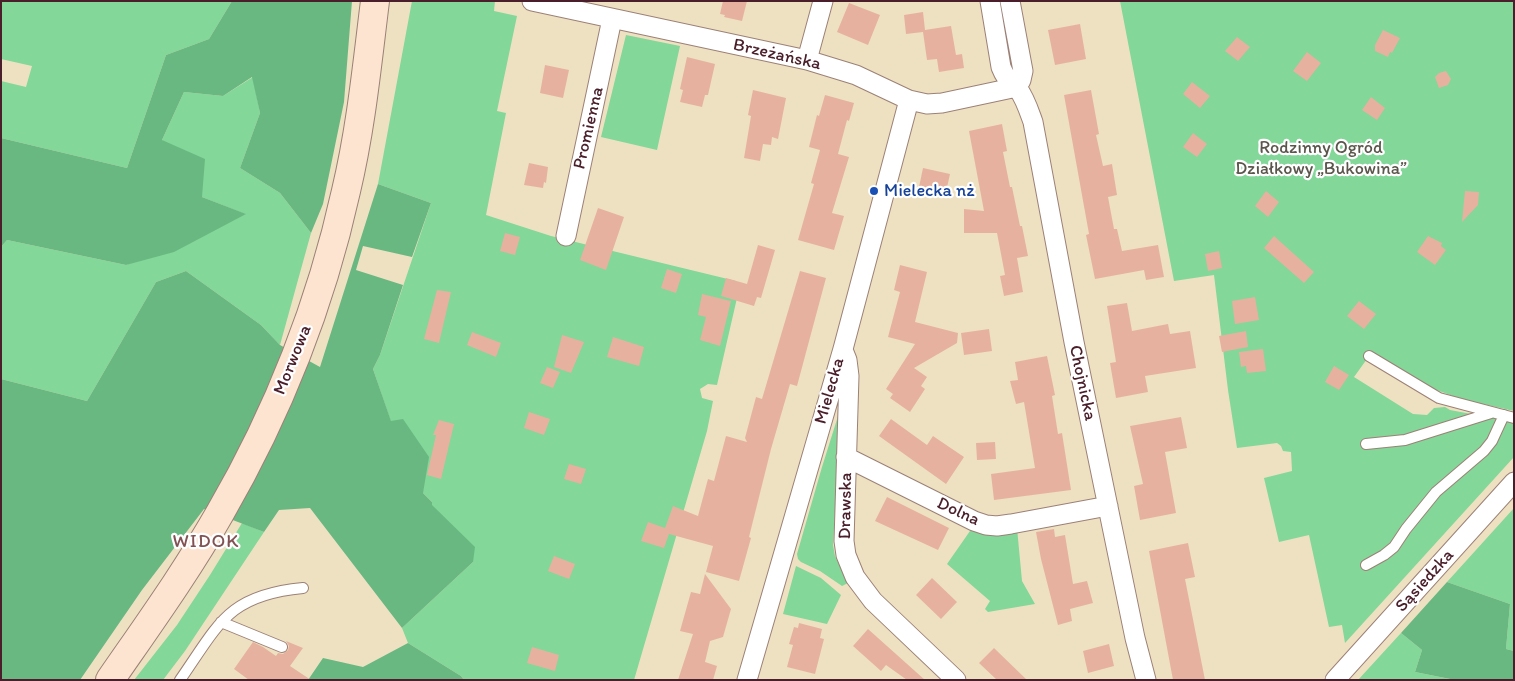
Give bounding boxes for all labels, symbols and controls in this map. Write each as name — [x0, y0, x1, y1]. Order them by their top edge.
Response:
street label: Brzeżańska — [731, 34, 823, 76]
street label: Promienna — [569, 85, 609, 171]
park label: Rodzinny Ogród Działkowy „Bukowina” — [1235, 137, 1407, 180]
place label: Mielecka nż — [884, 180, 975, 202]
marker: Mielecka nż — [868, 185, 880, 197]
street label: Morwowa — [269, 322, 317, 398]
street label: Chojnicka — [1063, 343, 1101, 423]
street label: Mielecka — [810, 355, 850, 427]
street label: Drawska — [835, 472, 857, 540]
street label: Dolna — [933, 493, 983, 531]
district label: WIDOK — [172, 531, 240, 553]
street label: Sąsiedzka — [1391, 545, 1459, 617]

